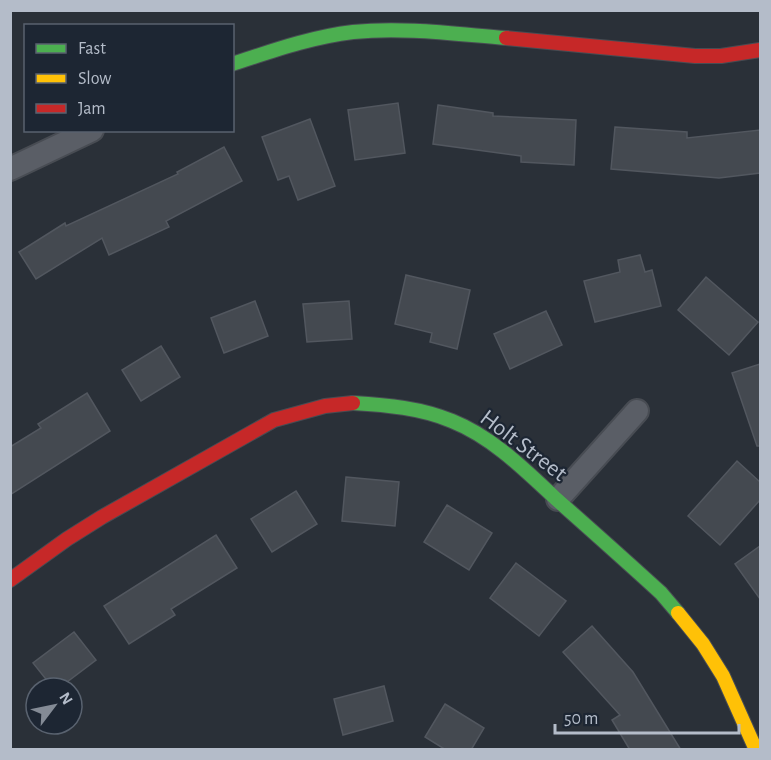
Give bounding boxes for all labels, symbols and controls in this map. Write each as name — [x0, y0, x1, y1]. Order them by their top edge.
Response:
legend — [24, 24, 234, 132]
text: Fast — [78, 40, 106, 58]
text: Slow — [78, 70, 111, 88]
text: Jam — [78, 100, 106, 118]
street label: Holt Street — [476, 406, 572, 486]
north arrow — [24, 676, 84, 736]
text: N — [56, 690, 76, 708]
scale bar — [555, 697, 740, 735]
text: 50 m — [564, 710, 598, 728]

